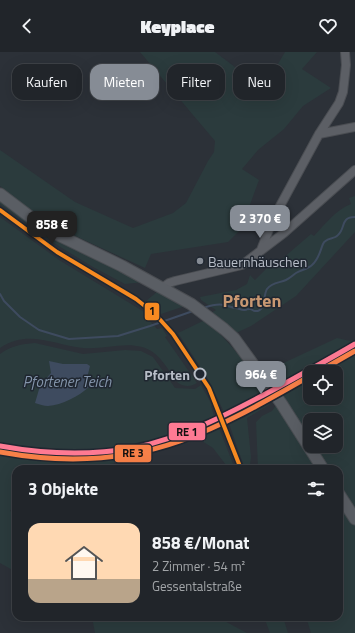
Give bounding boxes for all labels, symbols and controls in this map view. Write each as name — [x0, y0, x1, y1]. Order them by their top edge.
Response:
text: Keyplace — [141, 13, 214, 40]
icon: back — [16, 15, 38, 37]
icon: heart — [317, 15, 339, 37]
chip: Kaufen — [12, 64, 82, 100]
chip: Mieten — [90, 64, 159, 100]
chip: Filter — [167, 64, 225, 100]
chip: Neu — [233, 64, 285, 100]
pin: 2 370 € — [223, 205, 297, 239]
text: 2 370 € — [239, 208, 281, 228]
pin: 858 € — [24, 211, 80, 245]
text: 858 € — [36, 214, 68, 234]
place label: Bauernhäuschen — [208, 251, 307, 272]
marker: Bauernhäuschen — [195, 256, 205, 266]
district label: Pforten — [223, 287, 281, 314]
line badge: 1 — [144, 302, 160, 321]
text: 1 — [149, 303, 155, 319]
pin: 964 € — [233, 361, 289, 395]
place label: Pforten — [144, 364, 190, 385]
text: 964 € — [245, 364, 277, 384]
map controls — [303, 365, 343, 453]
button: locate — [303, 365, 343, 405]
marker: Pforten — [193, 367, 207, 381]
water label: Pfortener Teich — [23, 370, 112, 393]
button: layers — [303, 413, 343, 453]
line badge: RE 1 — [168, 422, 206, 441]
text: RE 1 — [176, 424, 198, 440]
line badge: RE 3 — [114, 444, 152, 463]
text: RE 3 — [122, 445, 144, 461]
text: 3 Objekte — [28, 476, 98, 502]
icon: filters — [305, 478, 327, 500]
text: 858 €/Monat — [152, 530, 250, 556]
icon: home — [60, 539, 108, 587]
text: 2 Zimmer · 54 m² — [152, 556, 245, 576]
text: Gessentalstraße — [152, 576, 242, 596]

